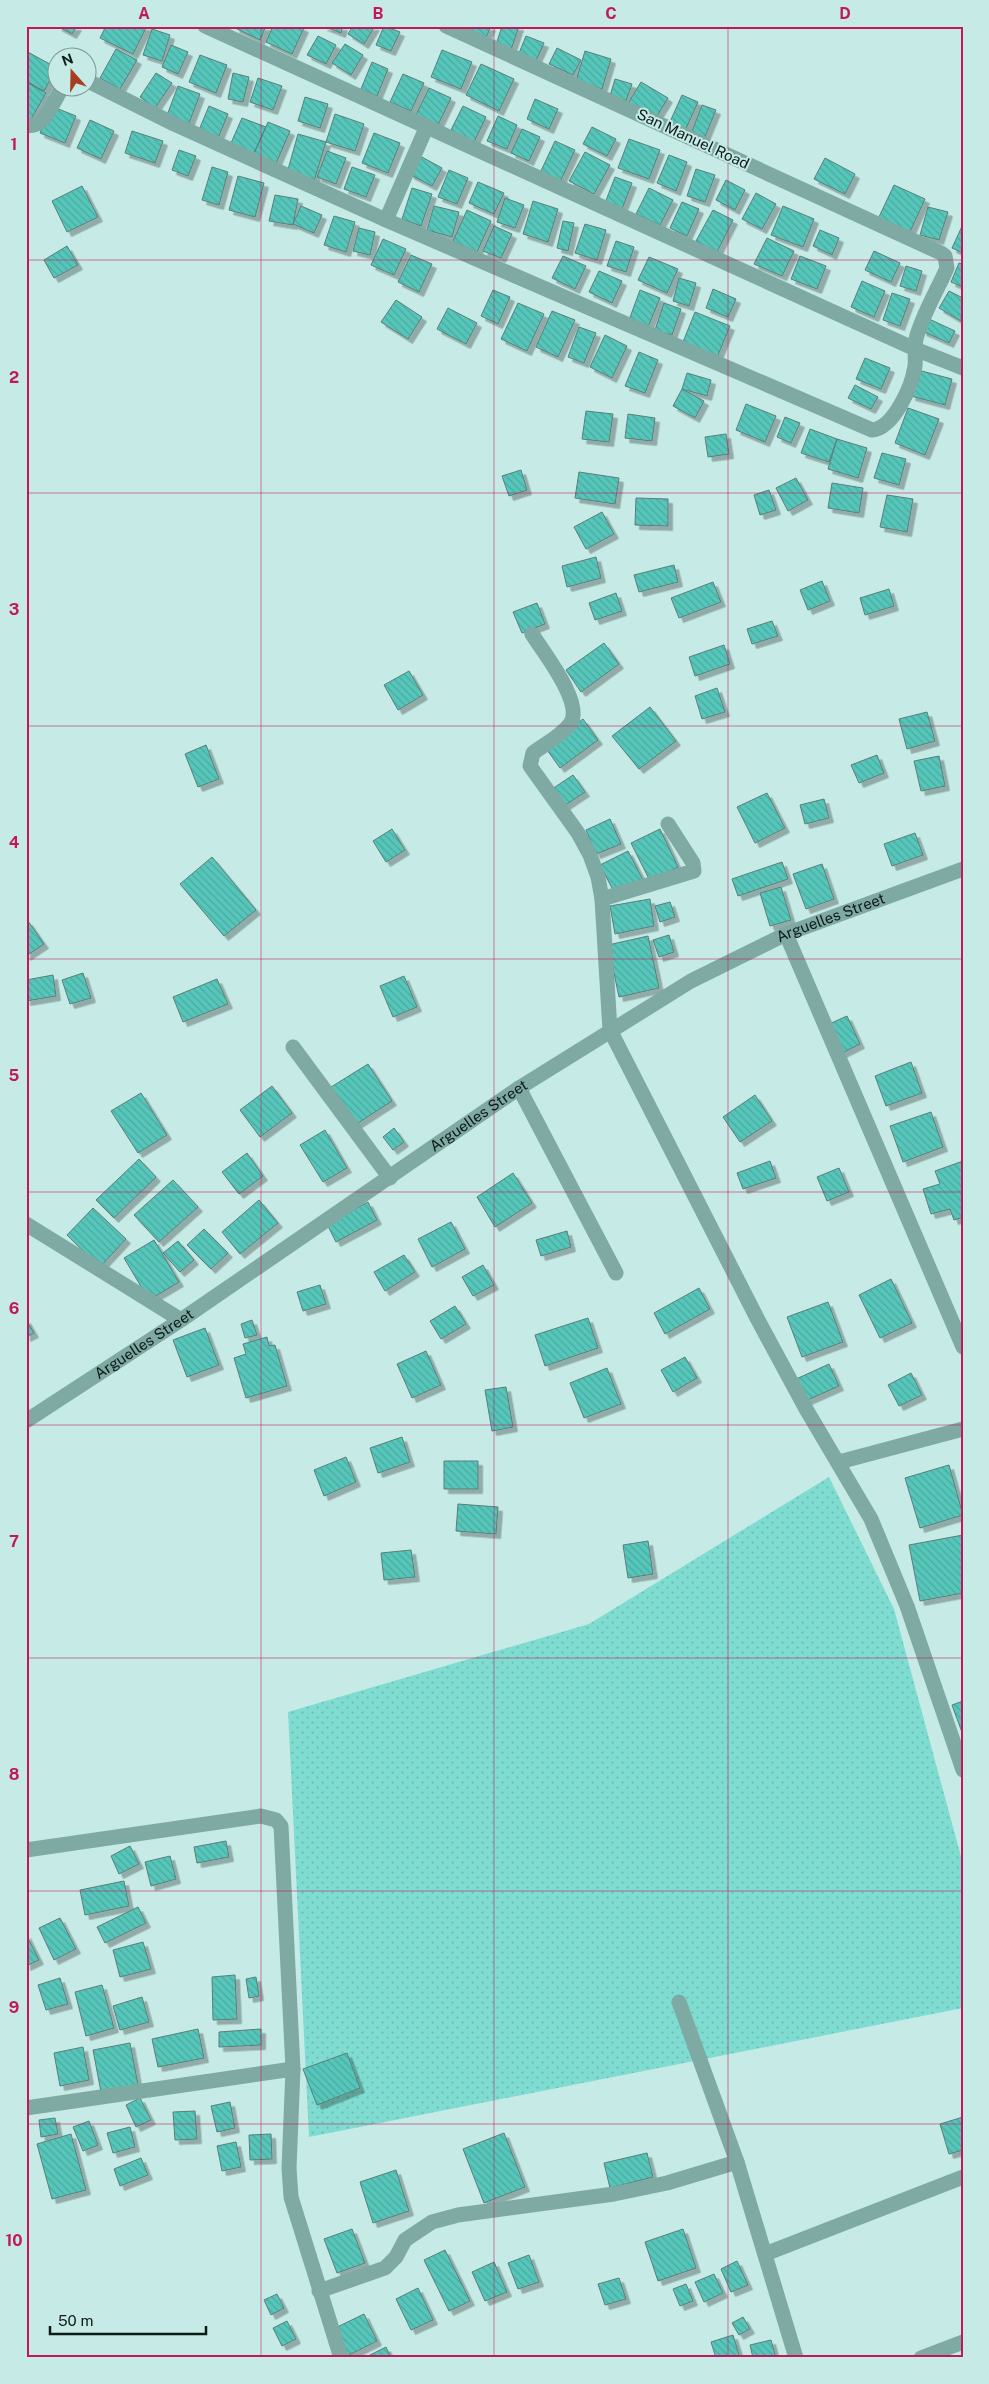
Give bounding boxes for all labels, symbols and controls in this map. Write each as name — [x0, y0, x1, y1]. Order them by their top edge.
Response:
text: A — [138, 4, 150, 23]
text: B — [373, 4, 384, 23]
text: C — [605, 4, 617, 23]
text: D — [839, 4, 851, 23]
north arrow — [48, 48, 98, 98]
text: N — [60, 50, 75, 69]
street label: San Manuel Road — [634, 105, 752, 172]
text: 1 — [11, 135, 17, 154]
text: 2 — [9, 368, 19, 387]
text: 3 — [9, 600, 19, 619]
text: 4 — [9, 833, 20, 852]
street label: Arguelles Street — [773, 889, 887, 946]
text: 5 — [9, 1066, 20, 1085]
street label: Arguelles Street — [426, 1076, 530, 1155]
text: 6 — [9, 1299, 19, 1318]
street label: Arguelles Street — [91, 1305, 197, 1382]
text: 7 — [9, 1532, 19, 1551]
text: 8 — [9, 1765, 20, 1784]
text: 9 — [9, 1998, 19, 2017]
text: 10 — [5, 2231, 23, 2250]
scale bar — [50, 2304, 206, 2336]
text: 50 m — [58, 2312, 93, 2329]

